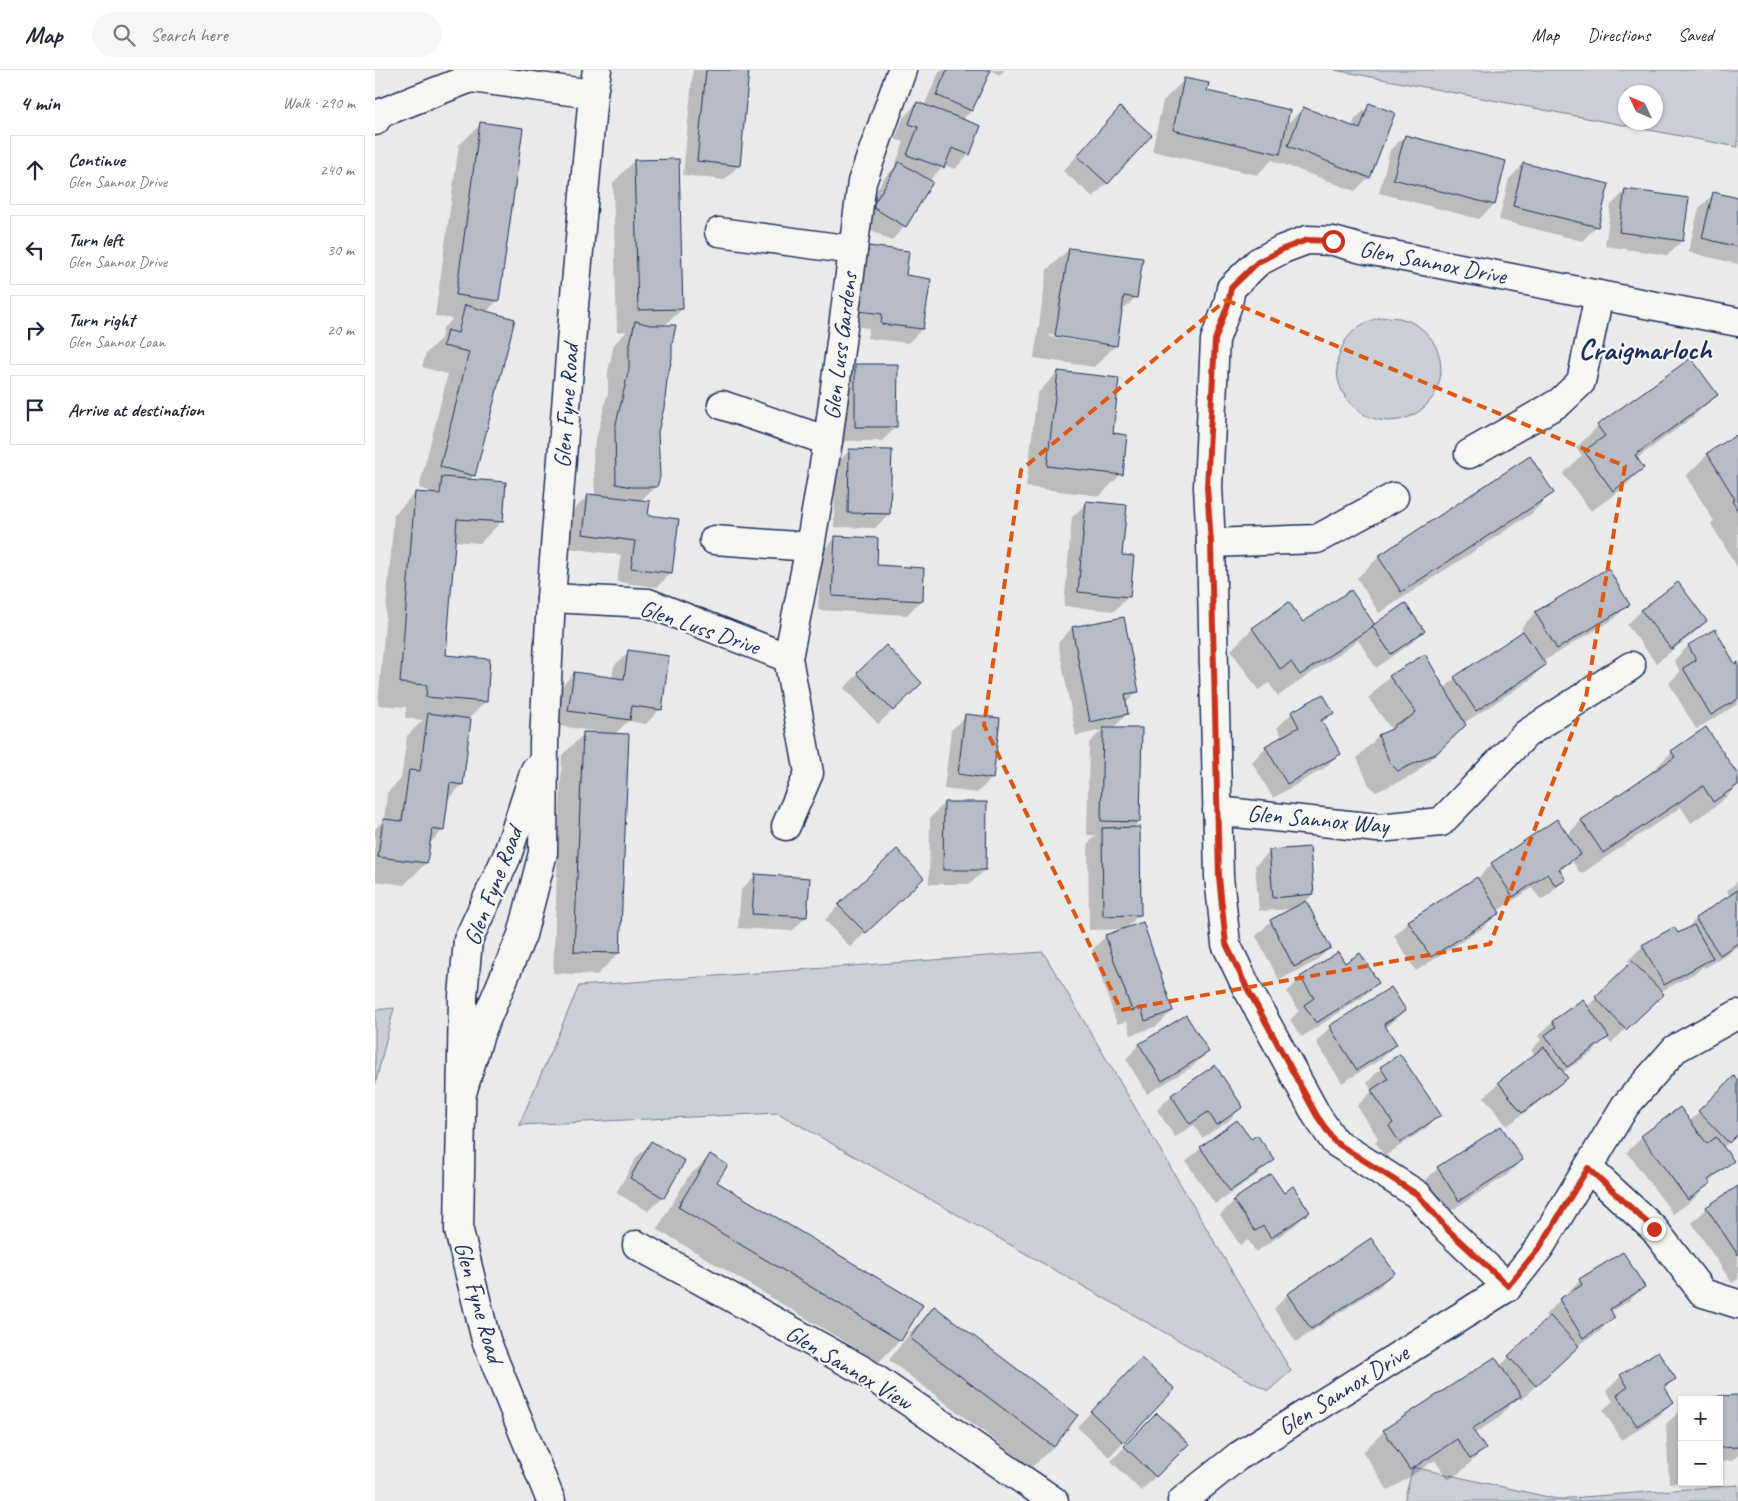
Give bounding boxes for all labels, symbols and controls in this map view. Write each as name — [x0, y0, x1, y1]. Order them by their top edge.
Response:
search box — [92, 12, 442, 57]
text: Map — [25, 20, 62, 50]
icon: search — [110, 21, 138, 49]
text: Search here — [150, 23, 228, 47]
text: Map — [1532, 24, 1559, 46]
text: Directions — [1587, 24, 1650, 46]
text: Saved — [1678, 24, 1713, 46]
north arrow — [1618, 85, 1663, 130]
text: 4 min — [20, 90, 60, 116]
text: Walk · 290 m — [283, 93, 355, 113]
text: Continue — [68, 148, 125, 172]
icon: ahead — [21, 156, 49, 184]
text: 240 m — [320, 160, 354, 180]
text: Glen Sannox Drive — [68, 172, 167, 192]
text: Turn left — [68, 228, 123, 252]
route start — [1322, 230, 1345, 253]
street label: Glen Sannox Drive — [1357, 233, 1511, 291]
icon: left — [21, 236, 49, 264]
text: 30 m — [327, 240, 354, 260]
text: Glen Sannox Drive — [68, 252, 167, 272]
street label: Glen Luss Gardens — [816, 269, 864, 421]
text: Turn right — [68, 308, 135, 332]
icon: right — [21, 316, 49, 344]
text: 20 m — [327, 320, 354, 340]
district label: Craigmarloch — [1579, 331, 1713, 368]
text: Glen Sannox Loan — [68, 332, 165, 352]
street label: Glen Fyne Road — [547, 339, 586, 469]
icon: arrive — [21, 396, 49, 424]
text: Arrive at destination — [68, 398, 204, 422]
street label: Glen Luss Drive — [636, 593, 766, 662]
street label: Glen Sannox Way — [1246, 798, 1392, 840]
street label: Glen Fyne Road — [457, 819, 531, 949]
route end — [1643, 1218, 1666, 1241]
street label: Glen Fyne Road — [447, 1238, 512, 1369]
street label: Glen Sannox View — [780, 1318, 919, 1417]
street label: Glen Sannox Drive — [1272, 1337, 1416, 1442]
map controls — [1678, 1396, 1723, 1486]
button: + — [1678, 1396, 1723, 1441]
button: − — [1678, 1441, 1723, 1486]

